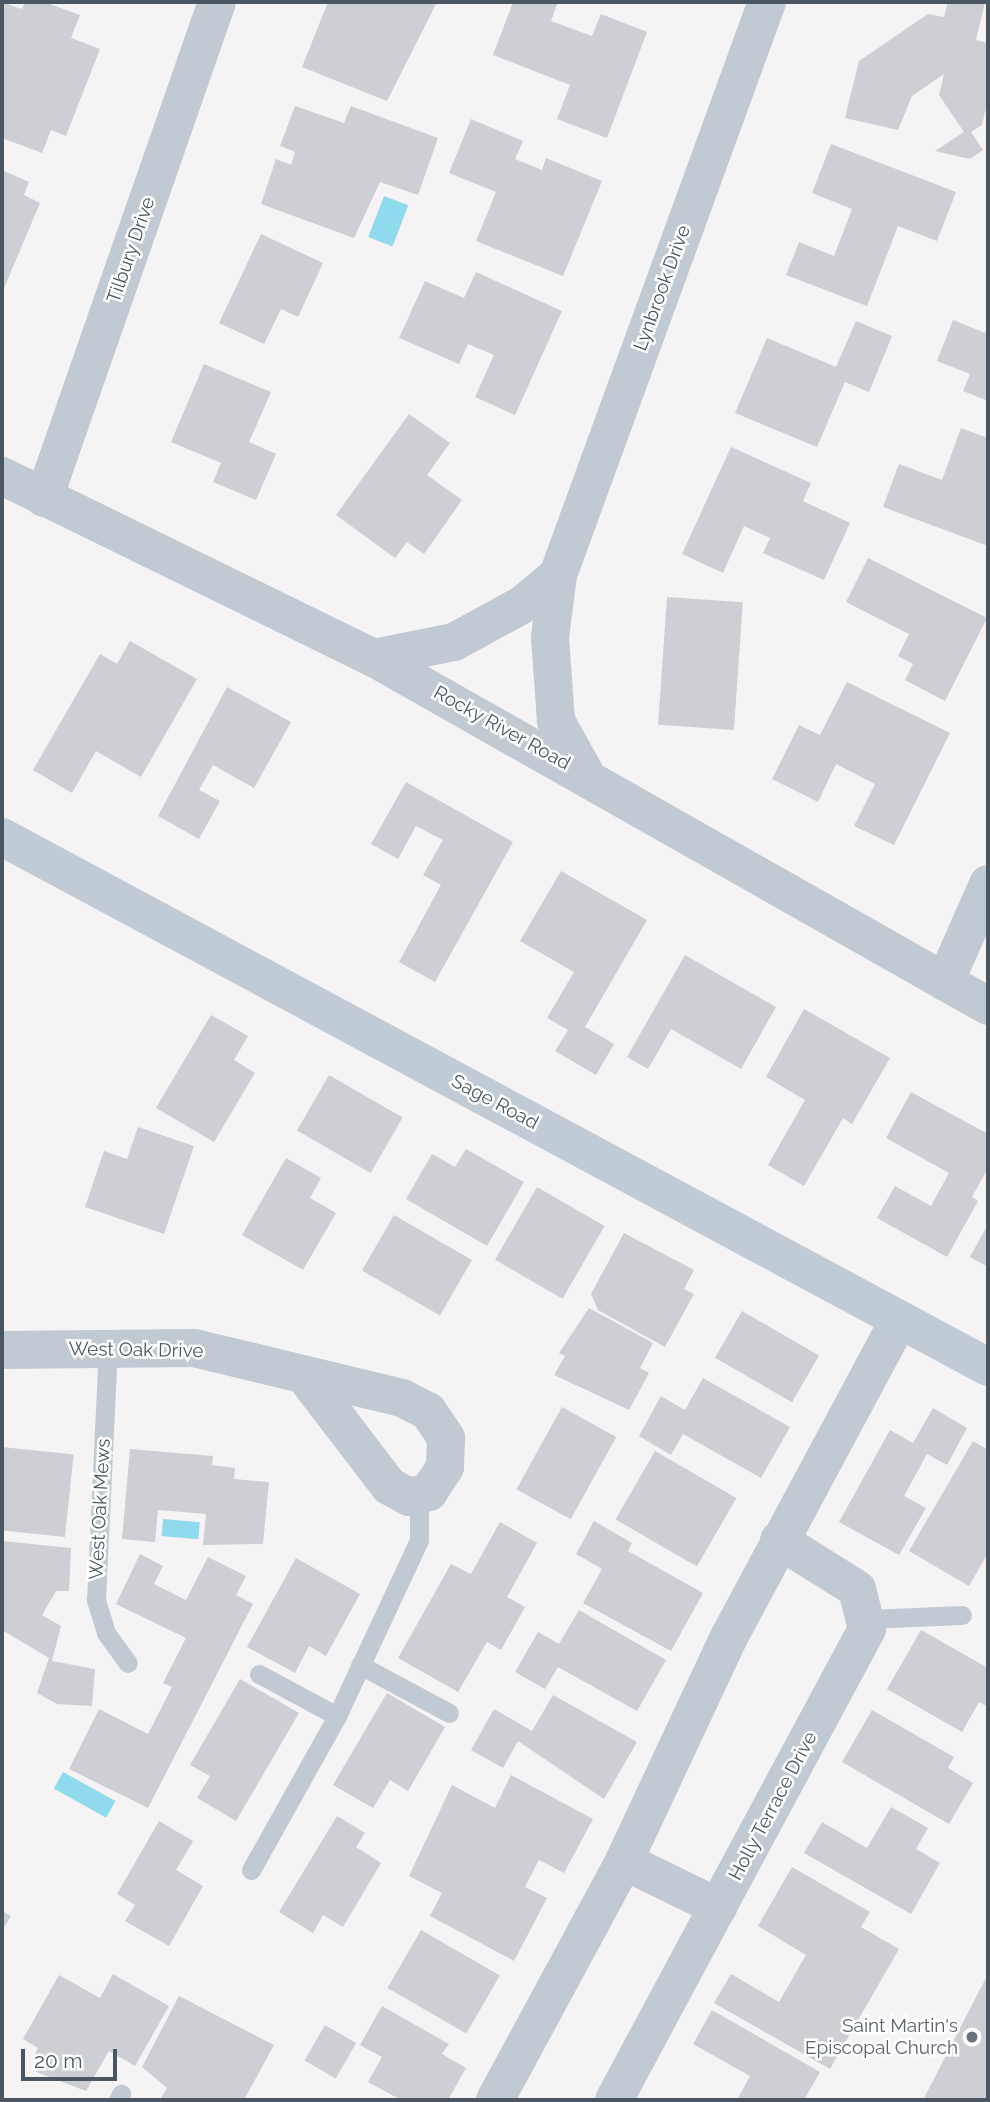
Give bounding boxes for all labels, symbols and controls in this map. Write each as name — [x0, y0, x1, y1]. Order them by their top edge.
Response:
street label: Tilbury Drive — [102, 194, 160, 306]
street label: Lynbrook Drive — [629, 222, 695, 354]
street label: Rocky River Road — [429, 681, 575, 775]
street label: Sage Road — [448, 1070, 542, 1134]
street label: West Oak Drive — [68, 1337, 204, 1363]
street label: West Oak Mews — [85, 1438, 115, 1580]
street label: Holly Terrace Drive — [724, 1727, 822, 1885]
place label: Saint Martin's Episcopal Church — [804, 2015, 958, 2059]
marker: Saint Martin's Episcopal Church — [964, 2029, 980, 2045]
scale bar — [24, 2036, 121, 2080]
text: 20 m — [34, 2048, 82, 2073]

